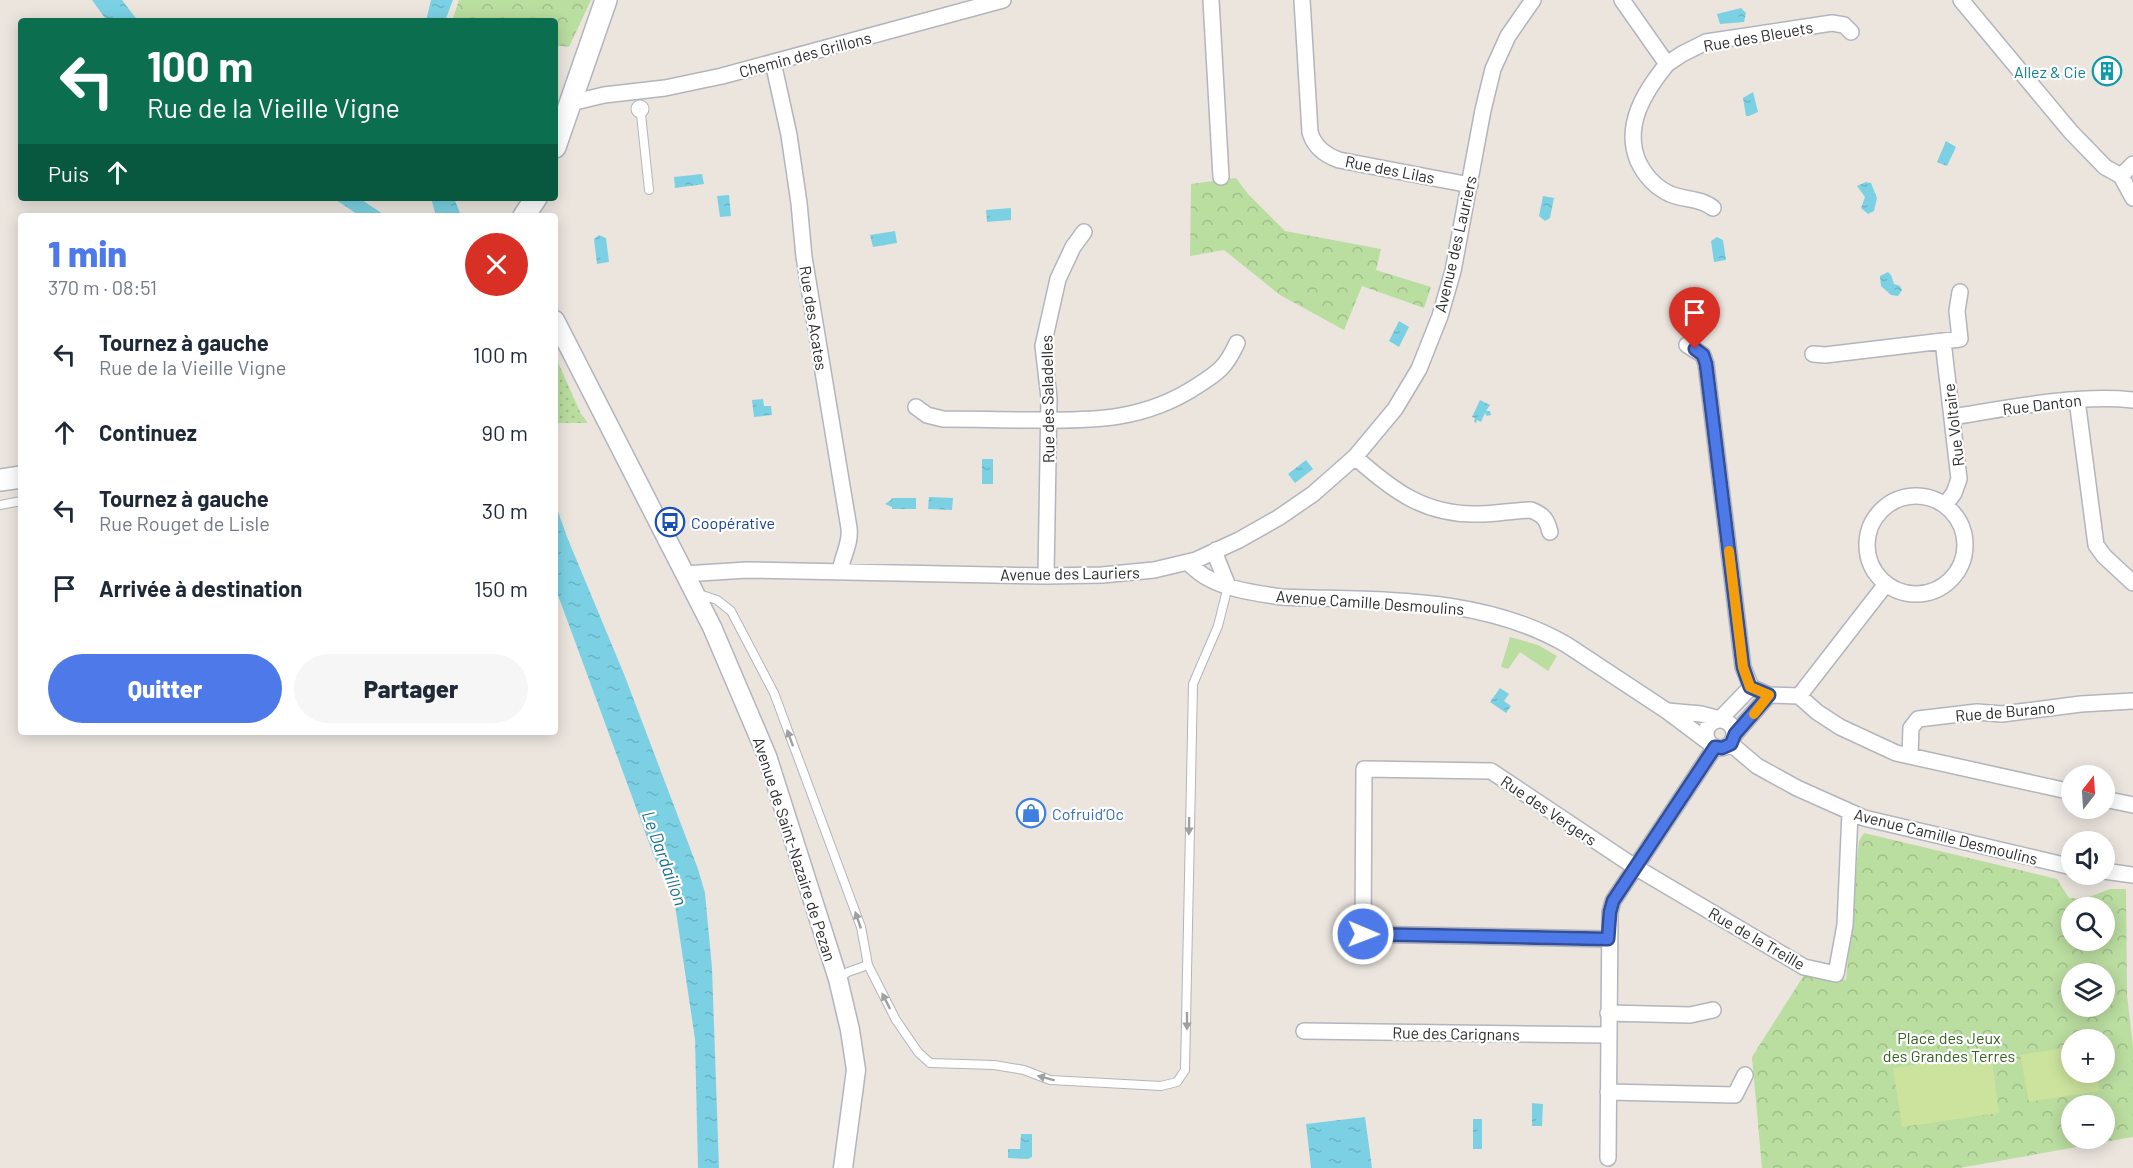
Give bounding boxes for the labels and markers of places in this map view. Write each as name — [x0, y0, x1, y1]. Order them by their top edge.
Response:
building icon: Allez & Cie — [2091, 55, 2123, 87]
place label: Allez & Cie — [2014, 62, 2086, 81]
pin — [1669, 287, 1720, 349]
bus stop icon: Coopérative — [654, 506, 686, 538]
place label: Coopérative — [691, 513, 775, 532]
shop icon: Cofruid’Oc — [1015, 797, 1047, 829]
place label: Cofruid’Oc — [1052, 804, 1124, 823]

